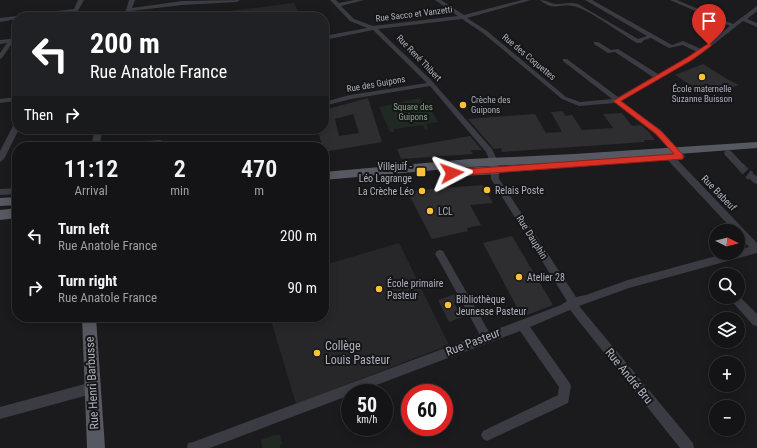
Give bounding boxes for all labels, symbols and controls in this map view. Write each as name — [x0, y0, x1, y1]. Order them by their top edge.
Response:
street label: Rue Sacco et Vanzetti — [375, 4, 453, 24]
pin — [692, 4, 726, 45]
icon: arrive — [698, 10, 720, 32]
text: 200 m — [90, 27, 160, 60]
icon: left — [24, 28, 76, 80]
street label: Rue des Coquettes — [500, 32, 558, 82]
street label: Rue René Thibert — [394, 33, 444, 83]
text: Rue Anatole France — [90, 61, 227, 82]
marker: École maternelle Suzanne Buisson — [697, 72, 707, 82]
street label: Rue des Guipons — [346, 74, 406, 94]
place label: École maternelle Suzanne Buisson — [672, 83, 732, 104]
place label: Crèche des Guipons — [471, 95, 511, 115]
marker: Crèche des Guipons — [458, 100, 468, 110]
park label: Square des Guipons — [393, 102, 433, 122]
icon: right — [61, 104, 83, 126]
text: Then — [24, 106, 53, 124]
position arrow — [431, 152, 473, 194]
text: 11:12 — [64, 155, 118, 183]
text: 2 — [174, 155, 186, 183]
text: 470 — [241, 155, 277, 183]
place label: Villejuif - Léo Lagrange — [359, 161, 413, 184]
marker: Villejuif - Léo Lagrange — [415, 166, 427, 178]
street label: Rue Babeuf — [699, 173, 739, 214]
text: Arrival — [75, 183, 108, 198]
text: min — [170, 183, 189, 198]
text: m — [254, 183, 264, 198]
marker: Relais Poste — [482, 185, 492, 195]
place label: Relais Poste — [495, 185, 544, 196]
place label: La Crèche Léo — [358, 186, 414, 197]
marker: La Crèche Léo — [417, 186, 427, 196]
marker: LCL — [425, 206, 435, 216]
place label: LCL — [438, 206, 453, 217]
street label: Rue Dauphin — [514, 213, 550, 261]
text: Turn left — [58, 220, 109, 238]
north arrow — [709, 224, 745, 260]
map controls — [709, 224, 745, 436]
icon: left — [24, 225, 46, 247]
text: 200 m — [280, 227, 317, 245]
text: Rue Anatole France — [58, 238, 157, 253]
button: search — [709, 268, 745, 304]
text: Turn right — [58, 272, 117, 290]
marker: Atelier 28 — [514, 272, 524, 282]
place label: Atelier 28 — [527, 272, 565, 283]
icon: right — [24, 277, 46, 299]
place label: École primaire Pasteur — [387, 277, 444, 301]
text: 90 m — [287, 279, 317, 297]
marker: École primaire Pasteur — [374, 284, 384, 294]
text: Rue Anatole France — [58, 290, 157, 305]
place label: Bibliothèque Jeunesse Pasteur — [456, 294, 526, 317]
marker: Bibliothèque Jeunesse Pasteur — [443, 300, 453, 310]
button: layers — [709, 312, 745, 348]
street label: Rue Pasteur — [444, 325, 502, 359]
street label: Rue Henri Barbusse — [83, 336, 101, 430]
place label: Collège Louis Pasteur — [325, 339, 390, 367]
street label: Rue André Bru — [602, 345, 656, 407]
marker: Collège Louis Pasteur — [312, 348, 322, 358]
button: + — [709, 356, 745, 392]
speed limit sign: 60 — [401, 384, 453, 436]
text: 50 — [357, 393, 377, 417]
button: − — [709, 400, 745, 436]
text: km/h — [357, 414, 377, 425]

